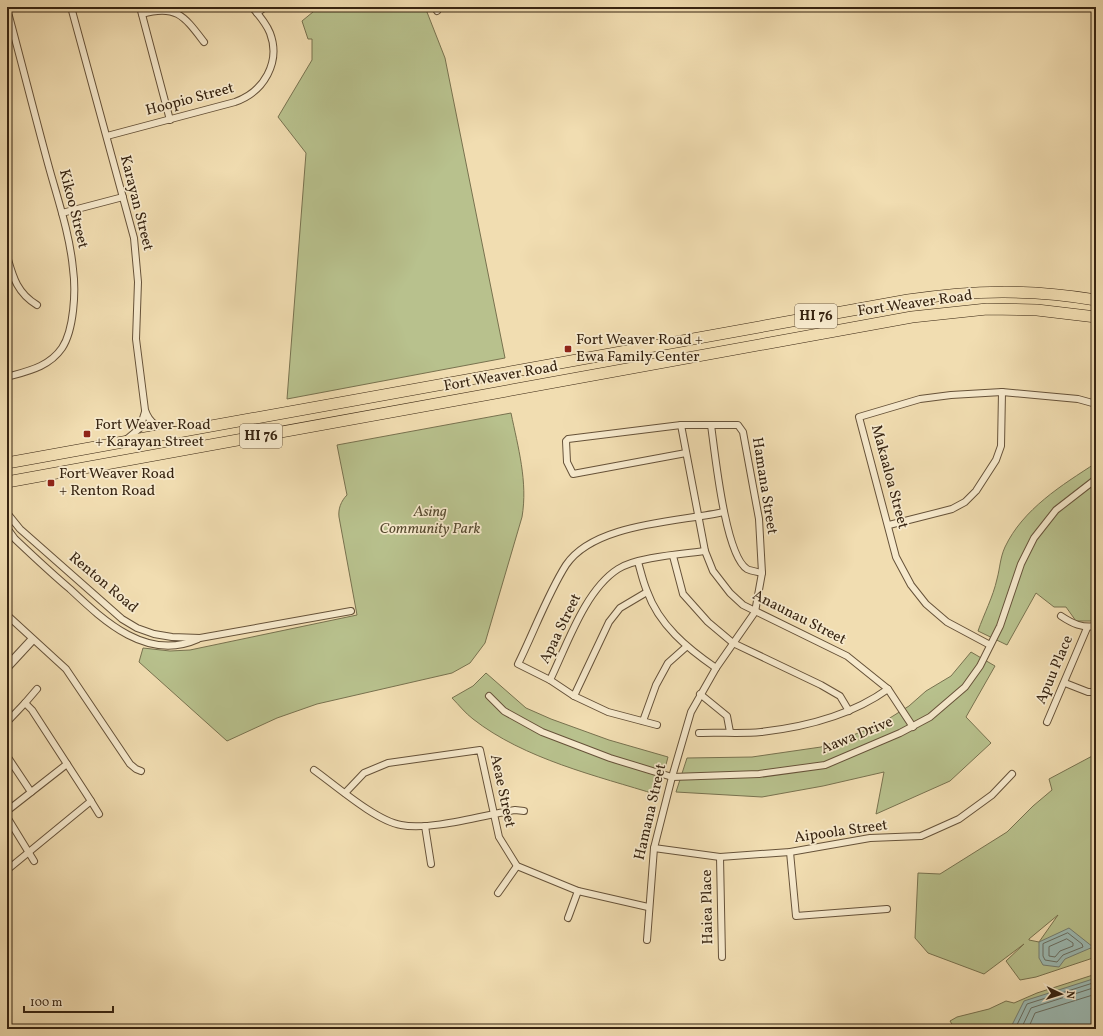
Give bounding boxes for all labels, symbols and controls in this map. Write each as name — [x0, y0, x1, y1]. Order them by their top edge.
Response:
street label: Hoopio Street — [143, 78, 237, 122]
street label: Karayan Street — [114, 153, 158, 253]
street label: Kikoo Street — [53, 167, 93, 251]
street label: Fort Weaver Road — [856, 286, 974, 322]
road number: HI 76 — [795, 304, 837, 328]
place label: Fort Weaver Road + Ewa Family Center — [576, 330, 703, 368]
marker: Fort Weaver Road + Ewa Family Center — [563, 344, 573, 354]
street label: Fort Weaver Road — [442, 357, 560, 397]
place label: Fort Weaver Road + Karayan Street — [95, 415, 211, 453]
street label: Makaaloa Street — [865, 423, 913, 531]
road number: HI 76 — [240, 424, 282, 448]
marker: Fort Weaver Road + Karayan Street — [82, 429, 92, 439]
street label: Hamana Street — [746, 436, 782, 536]
place label: Fort Weaver Road + Renton Road — [59, 464, 175, 502]
marker: Fort Weaver Road + Renton Road — [46, 478, 56, 488]
park label: Asing Community Park — [379, 502, 481, 540]
street label: Renton Road — [64, 548, 142, 618]
street label: Anaunau Street — [748, 585, 850, 651]
street label: Apaa Street — [535, 590, 587, 668]
street label: Apuu Place — [1031, 632, 1079, 708]
street label: Aawa Drive — [818, 712, 896, 760]
street label: Aeae Street — [484, 752, 520, 830]
street label: Hamana Street — [630, 762, 672, 862]
street label: Aipoola Street — [793, 815, 889, 849]
street label: Haiea Place — [697, 869, 719, 945]
north arrow — [1041, 974, 1081, 1014]
scale bar — [24, 988, 113, 1014]
text: N — [1062, 990, 1077, 999]
text: 100 m — [30, 995, 63, 1011]

